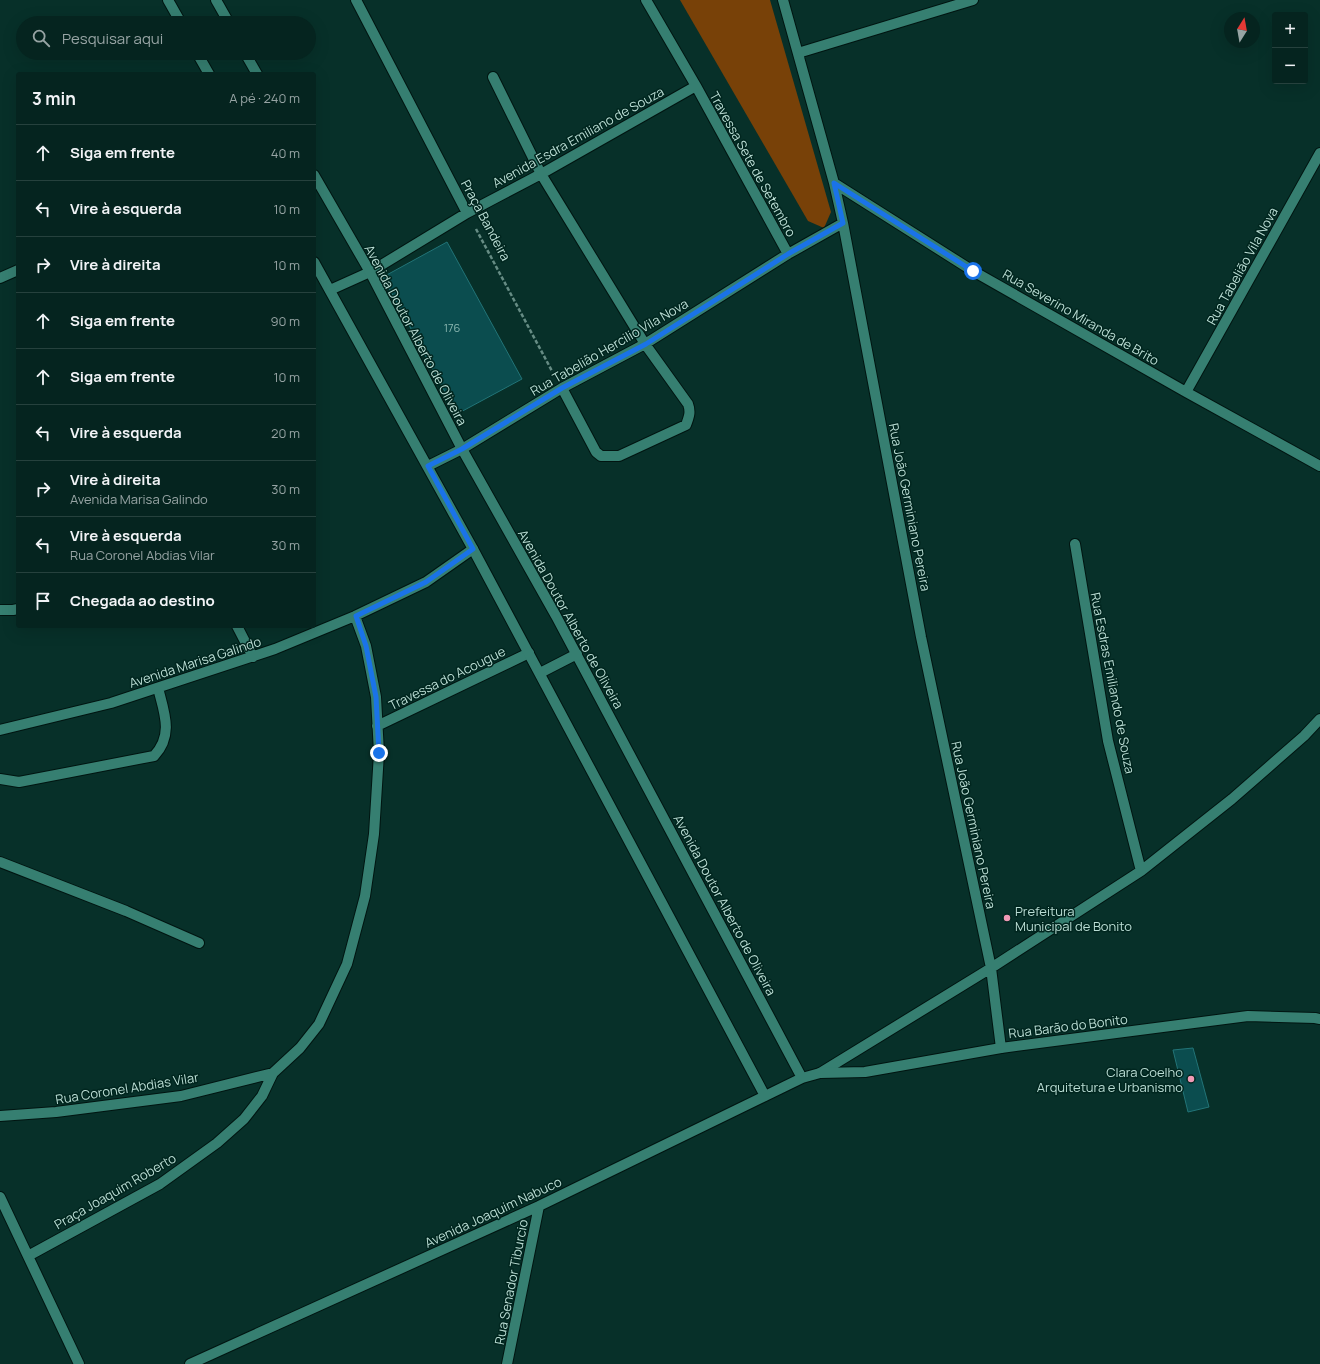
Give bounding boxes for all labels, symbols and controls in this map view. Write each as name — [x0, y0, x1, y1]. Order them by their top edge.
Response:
north arrow — [1224, 12, 1260, 48]
map controls — [1272, 12, 1308, 84]
button: + — [1272, 12, 1308, 48]
search box — [16, 16, 316, 60]
icon: search — [30, 27, 52, 49]
text: Pesquisar aqui — [62, 28, 163, 49]
button: − — [1272, 48, 1308, 84]
street label: Avenida Esdra Emiliano de Souza — [489, 82, 667, 192]
text: 3 min — [32, 87, 76, 110]
street label: Travessa Sete de Setembro — [705, 88, 801, 240]
text: A pé · 240 m — [229, 89, 300, 107]
icon: ahead — [32, 142, 54, 164]
text: Siga em frente — [70, 142, 175, 163]
text: 40 m — [271, 144, 300, 162]
street label: Praça Bandeira — [457, 176, 515, 264]
icon: left — [32, 198, 54, 220]
text: Vire à esquerda — [70, 198, 182, 219]
text: 10 m — [273, 200, 300, 218]
street label: Rua Tabelião Vila Nova — [1202, 204, 1282, 328]
street label: Avenida Doutor Alberto de Oliveira — [361, 241, 471, 429]
icon: right — [32, 254, 54, 276]
text: Vire à direita — [70, 254, 161, 275]
text: 10 m — [273, 256, 300, 274]
route start — [964, 262, 982, 280]
street label: Rua Severino Miranda de Brito — [1000, 265, 1163, 369]
street label: Rua Tabelião Hercilio Vila Nova — [527, 294, 691, 400]
icon: ahead — [32, 310, 54, 332]
text: Siga em frente — [70, 310, 175, 331]
text: 90 m — [270, 312, 300, 330]
house number: 176 — [444, 320, 460, 335]
icon: ahead — [32, 366, 54, 388]
text: Siga em frente — [70, 366, 175, 387]
text: 10 m — [273, 368, 300, 386]
icon: left — [32, 422, 54, 444]
text: Vire à esquerda — [70, 422, 182, 443]
street label: Rua João Germiniano Pereira — [885, 422, 935, 592]
text: 20 m — [271, 424, 300, 442]
text: Vire à direita — [70, 469, 161, 490]
icon: right — [32, 478, 54, 500]
text: 30 m — [271, 480, 300, 498]
text: Avenida Marisa Galindo — [70, 490, 208, 508]
text: Vire à esquerda — [70, 525, 182, 546]
street label: Avenida Doutor Alberto de Oliveira — [514, 526, 628, 712]
icon: left — [32, 534, 54, 556]
text: 30 m — [271, 536, 300, 554]
text: Rua Coronel Abdias Vilar — [70, 546, 215, 564]
icon: arrive — [32, 590, 54, 612]
text: Chegada ao destino — [70, 590, 215, 611]
street label: Rua Esdras Emiliando de Souza — [1087, 591, 1139, 775]
street label: Avenida Marisa Galindo — [127, 632, 264, 692]
street label: Travessa do Acougue — [386, 642, 509, 714]
street label: Rua João Germiniano Pereira — [947, 740, 1001, 910]
route end — [370, 744, 388, 762]
street label: Avenida Doutor Alberto de Oliveira — [670, 811, 780, 999]
place label: Prefeitura Municipal de Bonito — [1015, 902, 1132, 935]
marker: Prefeitura Municipal de Bonito — [1002, 913, 1012, 923]
street label: Rua Barão do Bonito — [1007, 1010, 1129, 1042]
place label: Clara Coelho Arquitetura e Urbanismo — [1037, 1063, 1183, 1096]
street label: Rua Coronel Abdias Vilar — [54, 1068, 200, 1108]
marker: Clara Coelho Arquitetura e Urbanismo — [1186, 1074, 1196, 1084]
street label: Praça Joaquim Roberto — [51, 1149, 180, 1233]
street label: Avenida Joaquim Nabuco — [422, 1172, 565, 1252]
street label: Rua Senador Tiburcio — [490, 1218, 532, 1346]

